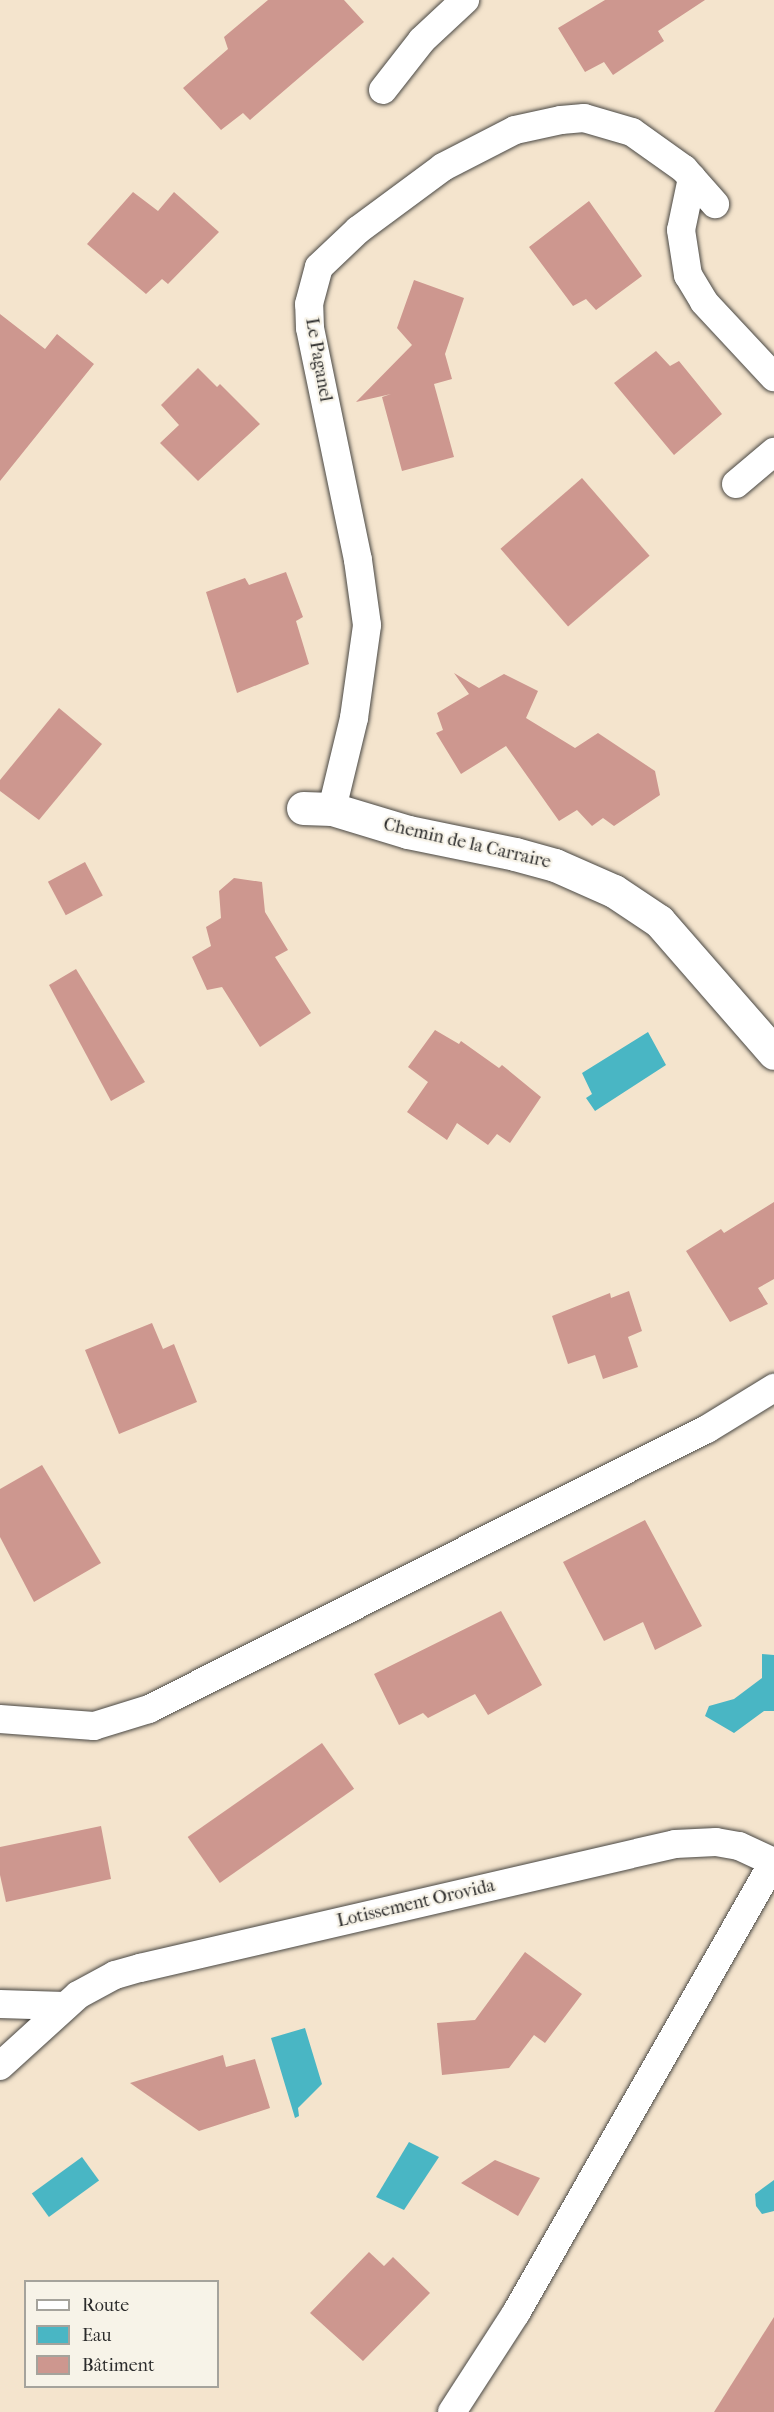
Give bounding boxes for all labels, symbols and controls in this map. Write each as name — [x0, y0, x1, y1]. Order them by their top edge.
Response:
street label: Le Paganel — [300, 316, 336, 404]
street label: Chemin de la Carraire — [381, 814, 553, 874]
street label: Lotissement Orovida — [335, 1875, 497, 1933]
legend — [24, 2280, 219, 2388]
text: Route — [82, 2295, 129, 2316]
text: Eau — [82, 2325, 111, 2346]
text: Bâtiment — [82, 2355, 154, 2376]

